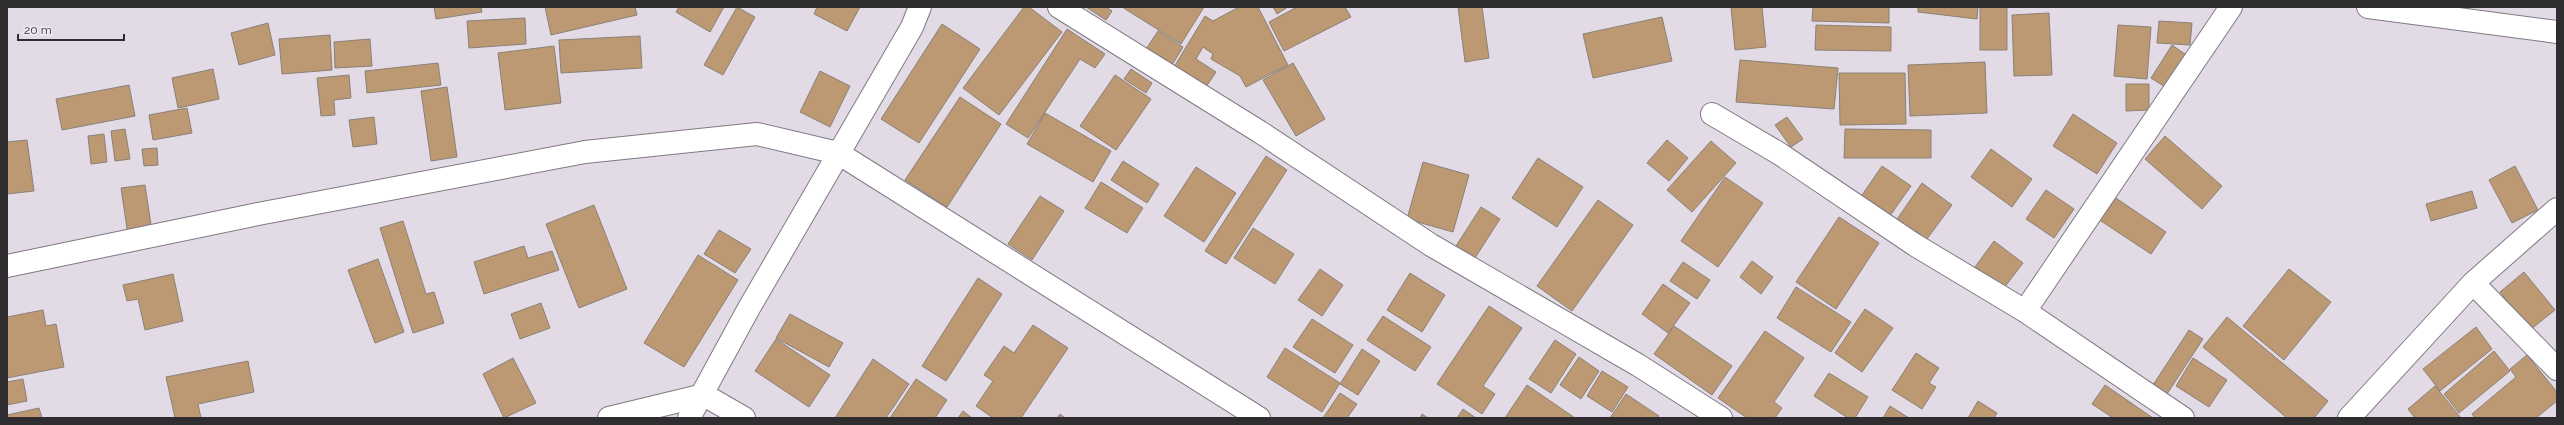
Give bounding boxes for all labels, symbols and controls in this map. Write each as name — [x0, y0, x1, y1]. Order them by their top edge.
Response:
scale bar — [18, 16, 124, 42]
text: 20 m — [24, 23, 52, 37]

